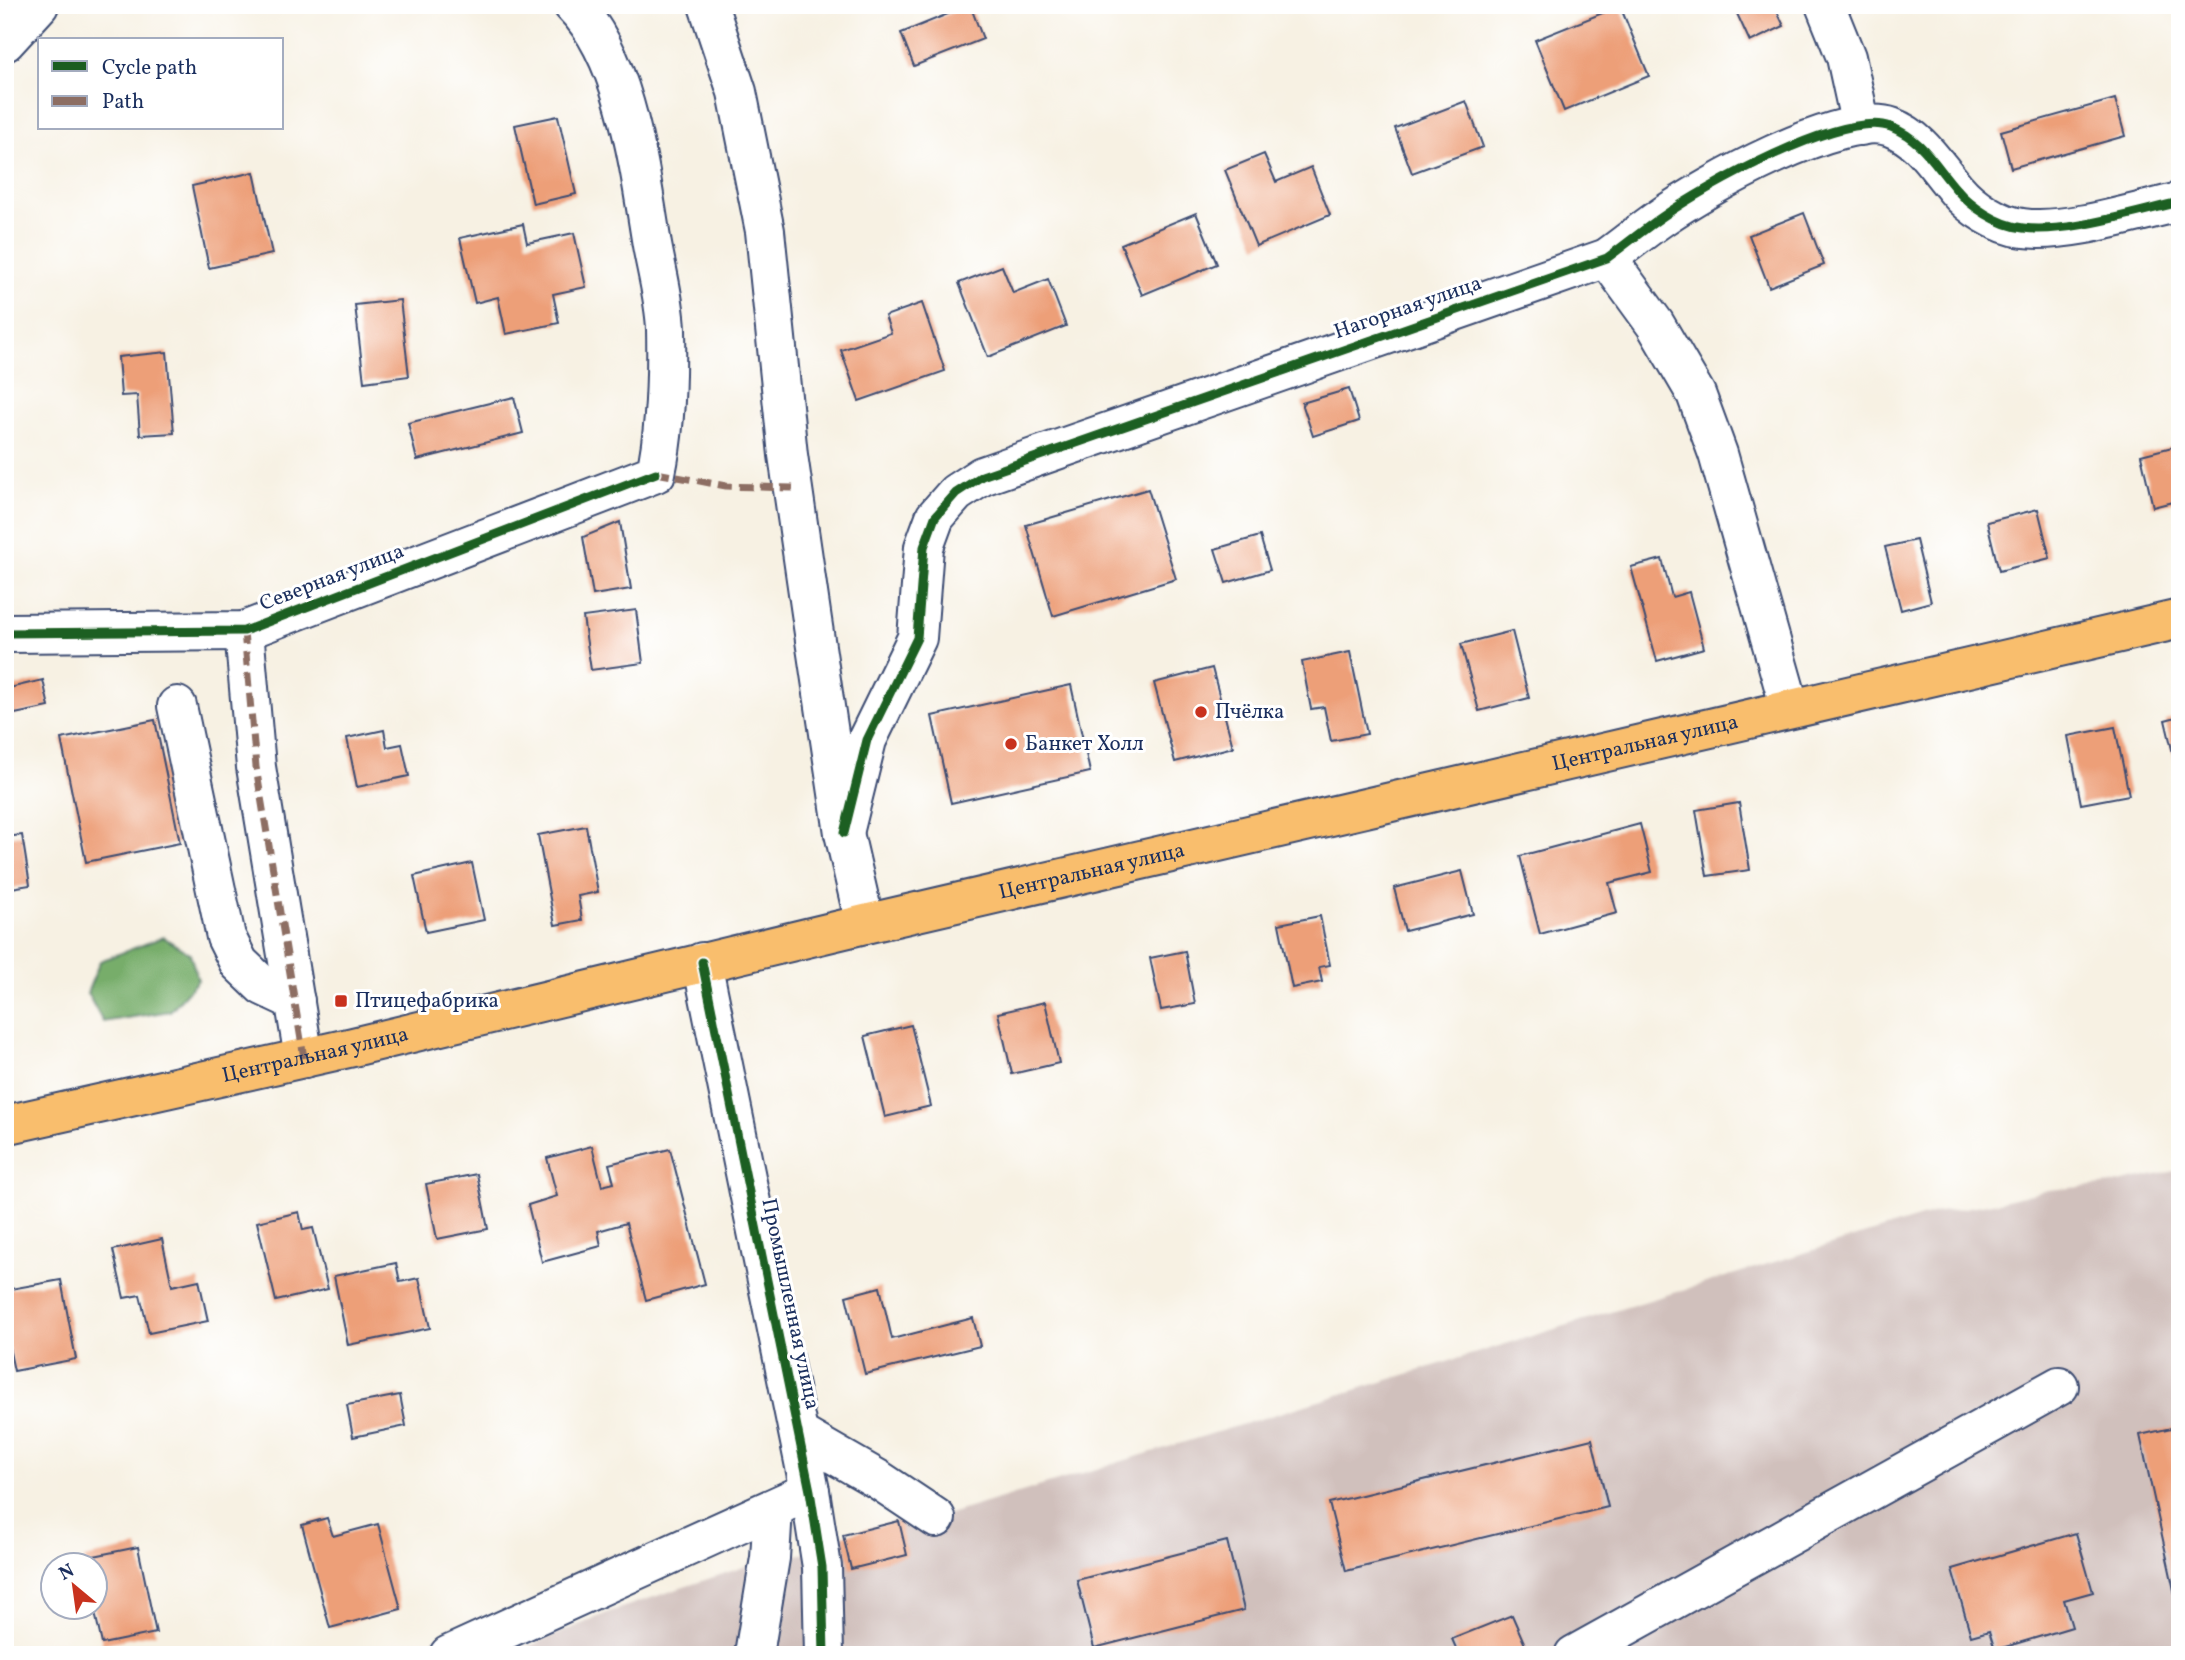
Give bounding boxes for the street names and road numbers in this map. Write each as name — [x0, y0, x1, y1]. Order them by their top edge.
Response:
street label: Нагорная улица — [1330, 269, 1486, 347]
street label: Северная улица — [256, 537, 408, 619]
street label: Центральная улица — [1549, 707, 1741, 779]
street label: Центральная улица — [996, 836, 1188, 907]
street label: Центральная улица — [219, 1020, 411, 1090]
street label: Промышленная улица — [753, 1196, 827, 1412]

